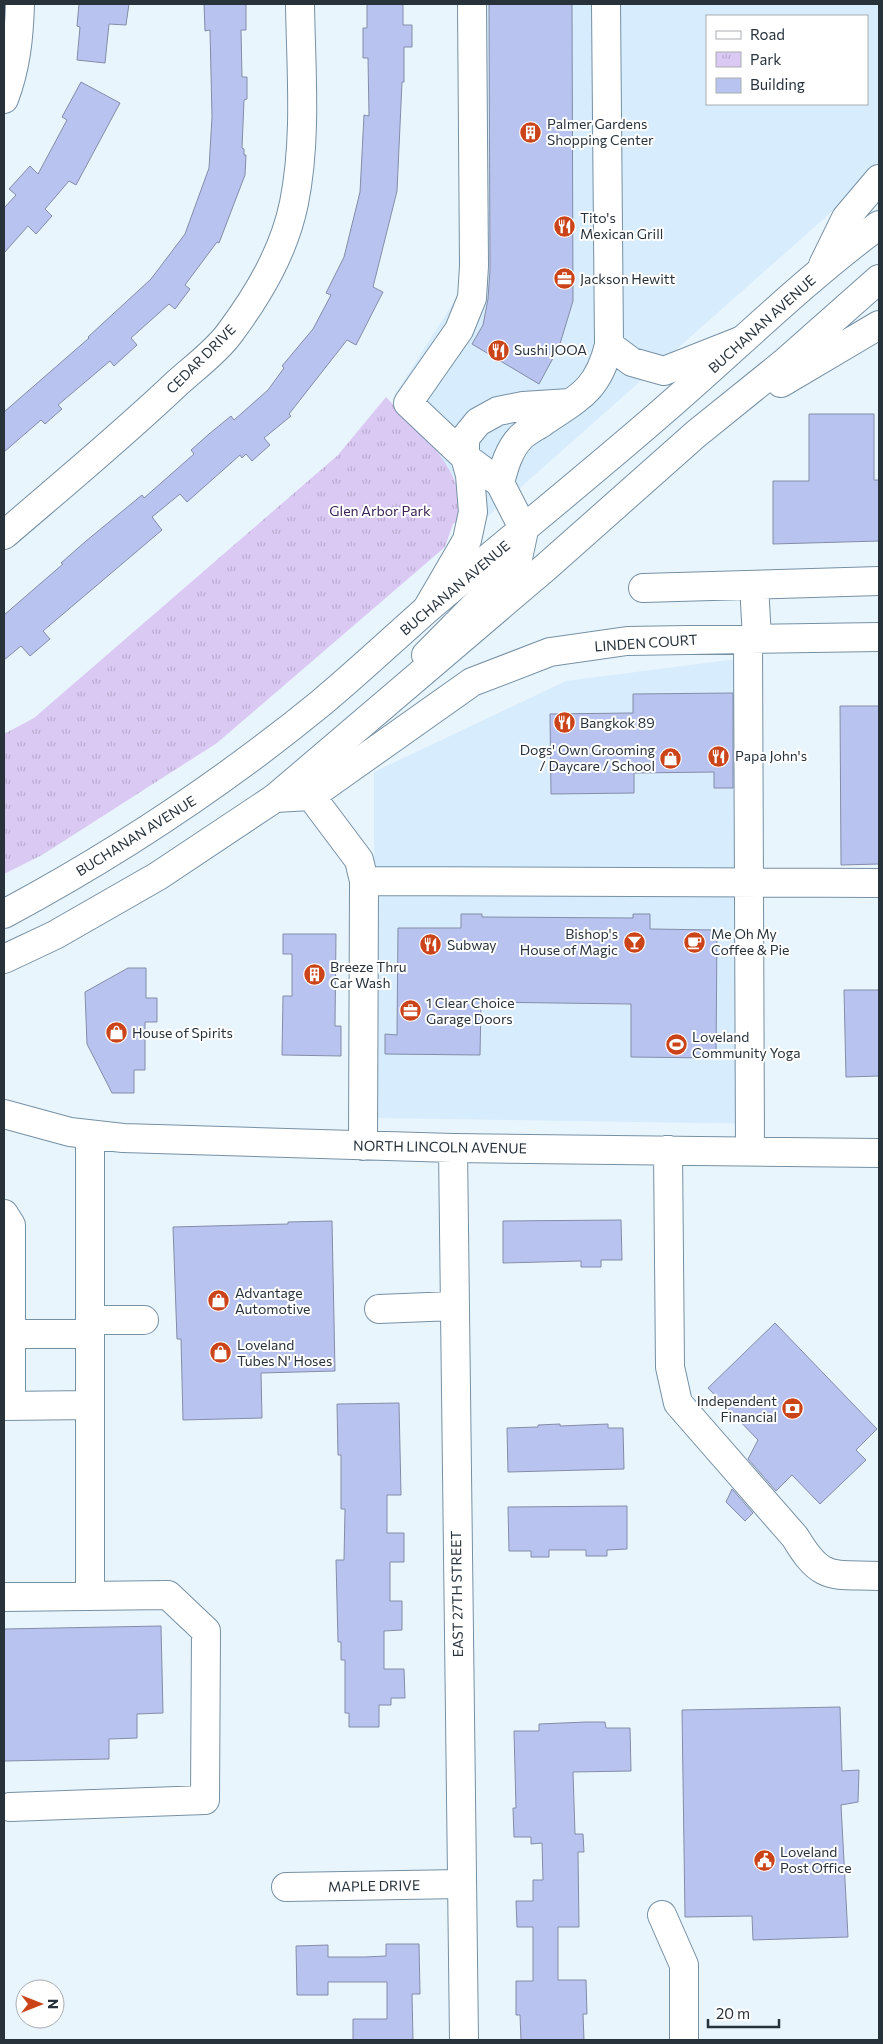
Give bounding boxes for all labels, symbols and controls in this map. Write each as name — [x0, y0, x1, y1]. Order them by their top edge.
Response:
legend — [706, 15, 868, 105]
text: Road — [750, 25, 785, 43]
text: Park — [750, 50, 781, 68]
text: Building — [750, 75, 805, 93]
place label: Palmer Gardens Shopping Center — [547, 115, 654, 148]
building icon: Palmer Gardens Shopping Center — [519, 120, 543, 144]
place label: Tito's Mexican Grill — [580, 209, 663, 242]
restaurant icon: Tito's Mexican Grill — [552, 214, 576, 238]
office icon: Jackson Hewitt — [552, 267, 576, 291]
place label: Jackson Hewitt — [580, 270, 676, 287]
street label: BUCHANAN AVENUE — [705, 271, 819, 376]
street label: CEDAR DRIVE — [162, 320, 239, 397]
restaurant icon: Sushi JOOA — [486, 338, 510, 362]
place label: Sushi JOOA — [514, 341, 587, 358]
park label: Glen Arbor Park — [329, 502, 431, 519]
street label: BUCHANAN AVENUE — [396, 537, 513, 639]
street label: LINDEN COURT — [594, 630, 698, 655]
restaurant icon: Bangkok 89 — [552, 711, 576, 735]
place label: Bangkok 89 — [580, 714, 655, 731]
place label: Dogs' Own Grooming / Daycare / School — [520, 741, 655, 774]
restaurant icon: Papa John's — [707, 744, 731, 768]
shop icon: Dogs' Own Grooming / Daycare / School — [659, 746, 683, 770]
place label: Papa John's — [735, 747, 807, 764]
street label: BUCHANAN AVENUE — [73, 792, 199, 879]
place label: Bishop's House of Magic — [520, 925, 618, 958]
place label: Me Oh My Coffee & Pie — [711, 925, 789, 958]
bar icon: Bishop's House of Magic — [622, 930, 646, 954]
cafe icon: Me Oh My Coffee & Pie — [683, 930, 707, 954]
restaurant icon: Subway — [419, 933, 443, 957]
place label: Subway — [447, 936, 497, 953]
place label: Breeze Thru Car Wash — [330, 958, 407, 991]
building icon: Breeze Thru Car Wash — [302, 963, 326, 987]
place label: 1 Clear Choice Garage Doors — [426, 994, 515, 1027]
office icon: 1 Clear Choice Garage Doors — [398, 999, 422, 1023]
shop icon: House of Spirits — [104, 1021, 128, 1045]
place label: House of Spirits — [132, 1024, 233, 1041]
place label: Loveland Community Yoga — [692, 1028, 801, 1061]
sports icon: Loveland Community Yoga — [664, 1033, 688, 1057]
street label: NORTH LINCOLN AVENUE — [353, 1136, 527, 1157]
place label: Advantage Automotive — [235, 1284, 310, 1317]
shop icon: Advantage Automotive — [207, 1289, 231, 1313]
place label: Loveland Tubes N' Hoses — [237, 1336, 332, 1369]
shop icon: Loveland Tubes N' Hoses — [209, 1341, 233, 1365]
place label: Independent Financial — [697, 1392, 777, 1425]
bank icon: Independent Financial — [781, 1397, 805, 1421]
street label: EAST 27TH STREET — [447, 1530, 466, 1658]
place label: Loveland Post Office — [780, 1843, 852, 1876]
public building icon: Loveland Post Office — [752, 1848, 776, 1872]
street label: MAPLE DRIVE — [328, 1876, 420, 1895]
north arrow — [15, 1979, 65, 2029]
scale bar — [708, 1996, 779, 2028]
text: N — [45, 1999, 62, 2009]
text: 20 m — [716, 2004, 750, 2022]

